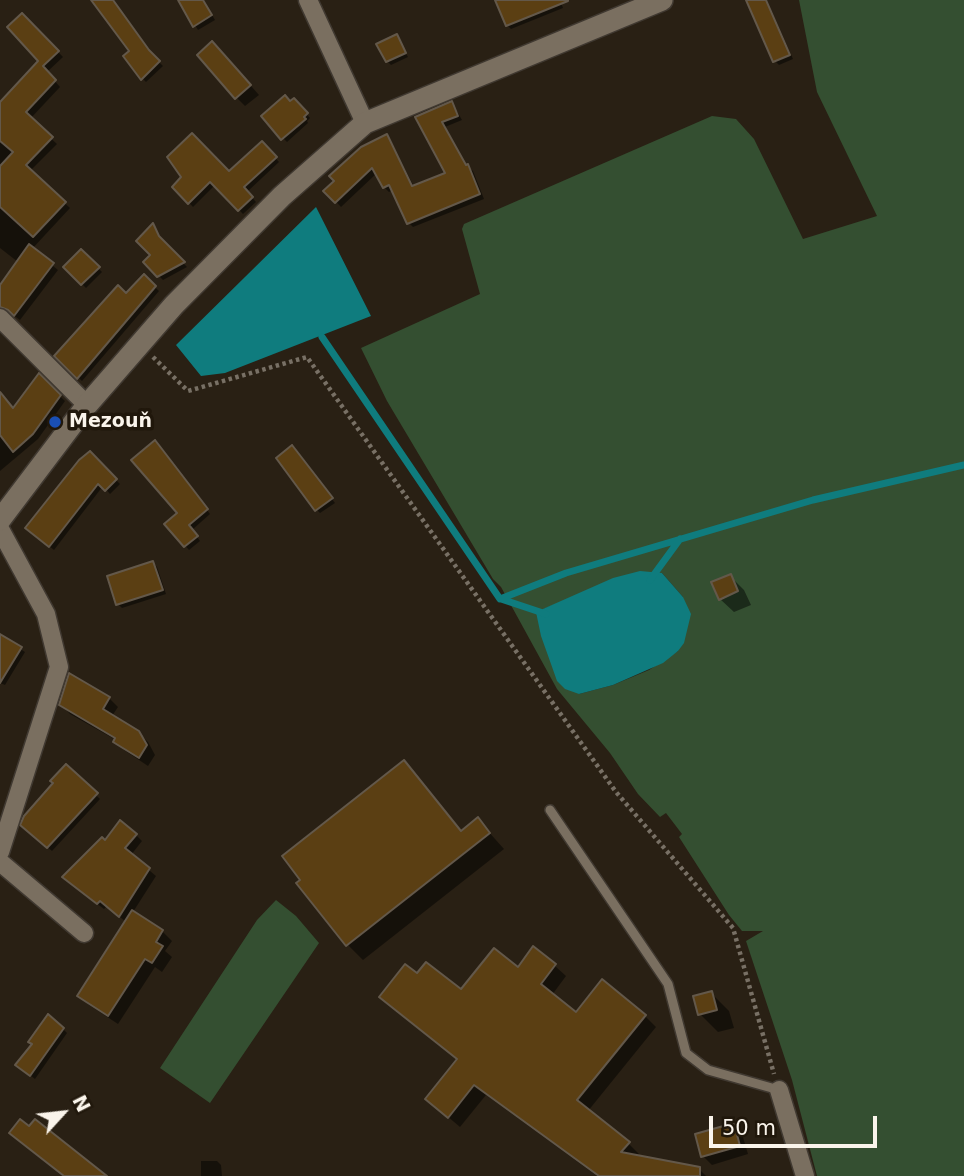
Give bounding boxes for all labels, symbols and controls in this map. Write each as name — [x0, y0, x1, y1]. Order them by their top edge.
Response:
place label: Mezouň — [69, 411, 152, 433]
marker: Mezouň — [47, 414, 63, 430]
north arrow — [28, 1078, 98, 1148]
text: N — [68, 1091, 95, 1116]
scale bar — [712, 1102, 880, 1146]
text: 50 m — [722, 1116, 776, 1140]

